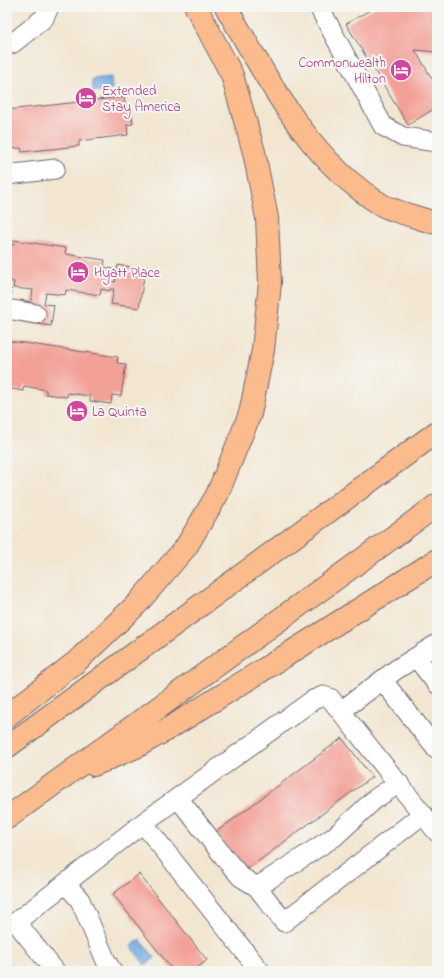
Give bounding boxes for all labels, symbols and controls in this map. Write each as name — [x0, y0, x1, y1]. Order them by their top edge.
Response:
place label: Commonwealth Hilton — [298, 53, 386, 90]
hotel icon: Commonwealth Hilton — [388, 57, 414, 83]
place label: Extended Stay America — [102, 81, 181, 119]
hotel icon: Extended Stay America — [73, 85, 99, 111]
hotel icon: Hyatt Place — [65, 259, 91, 285]
place label: Hyatt Place — [94, 263, 161, 285]
hotel icon: La Quinta — [64, 398, 90, 424]
place label: La Quinta — [92, 402, 147, 423]

